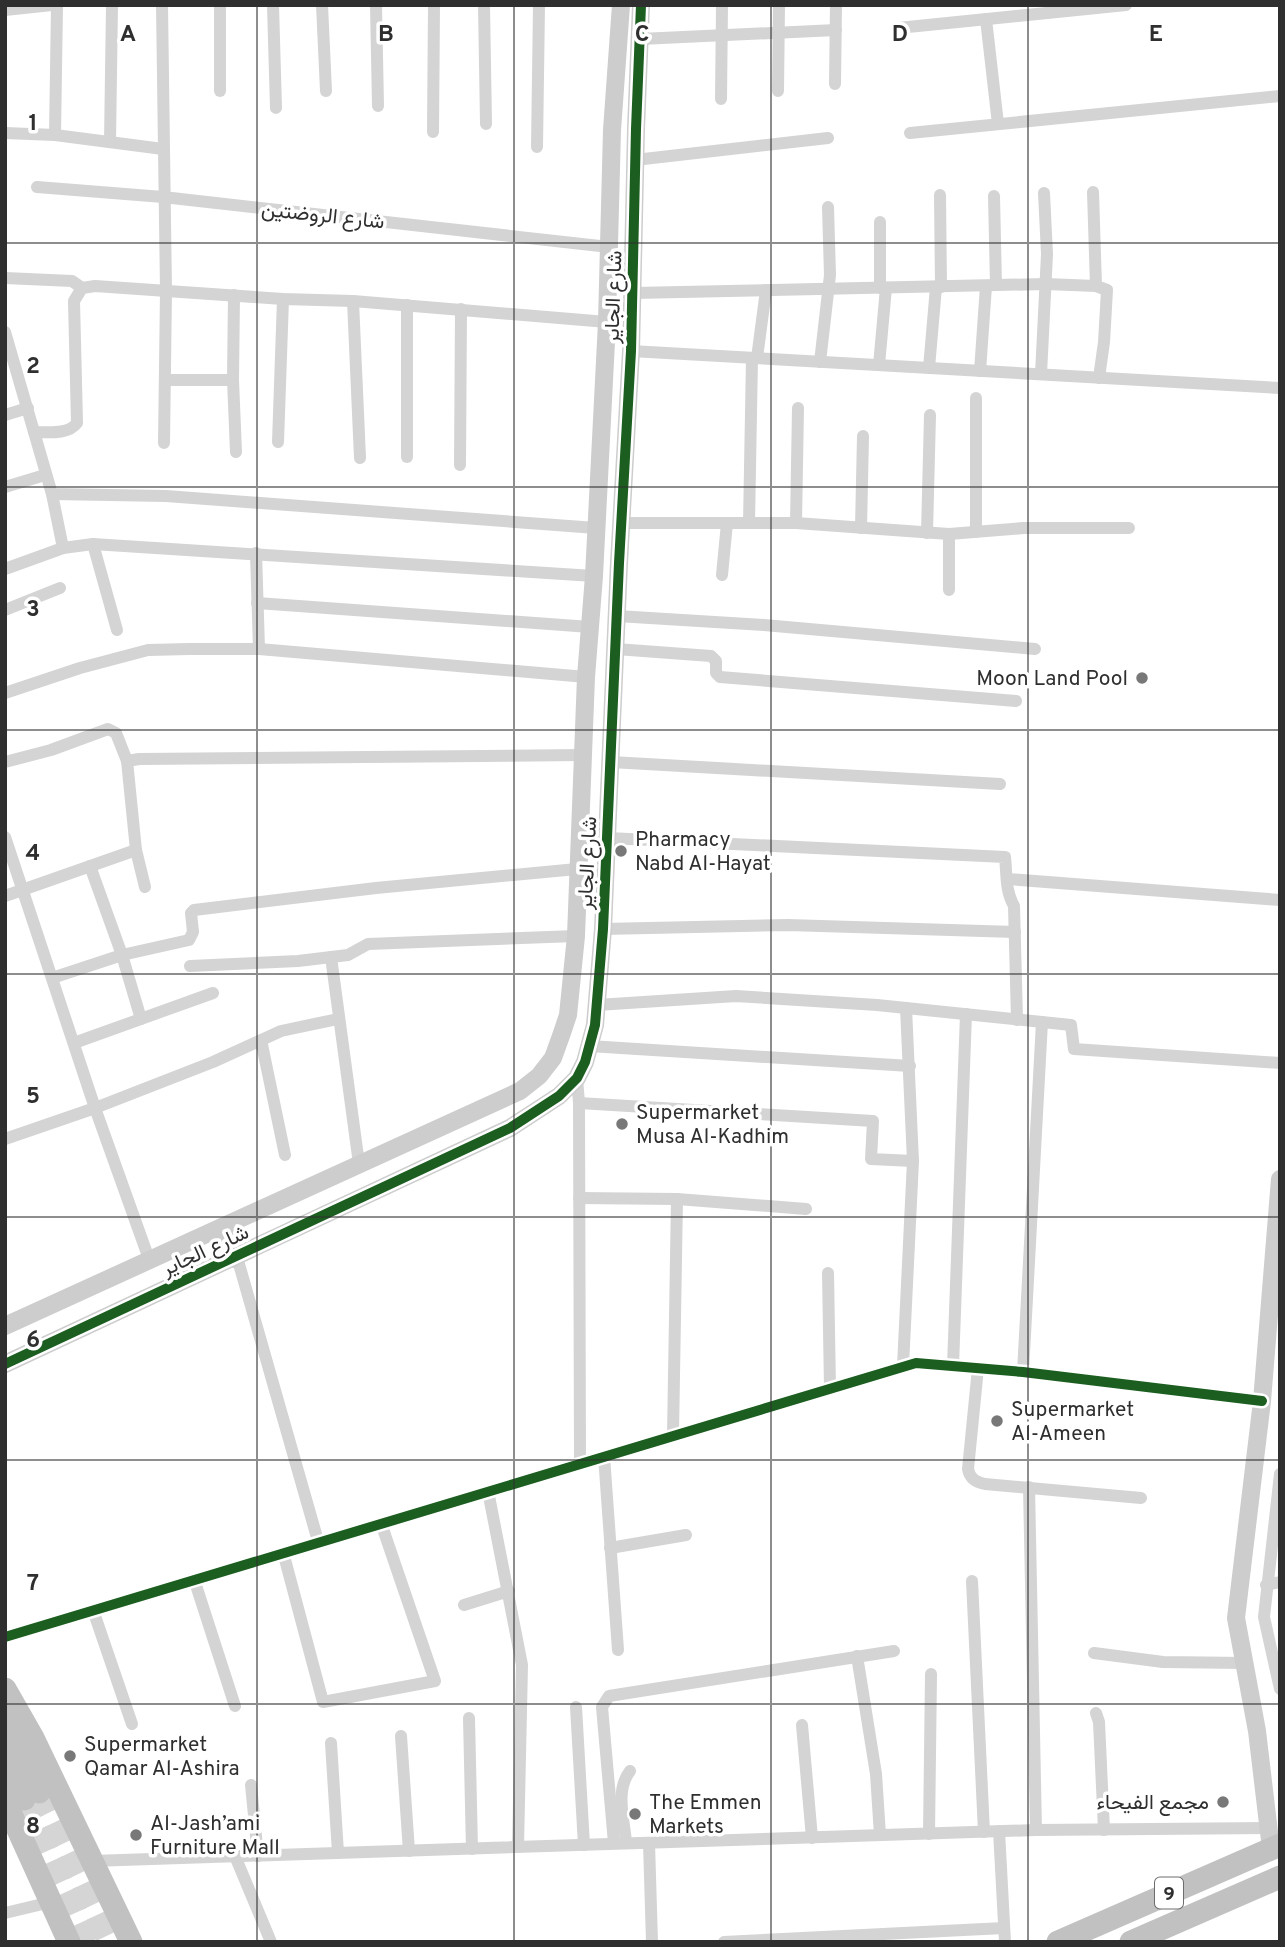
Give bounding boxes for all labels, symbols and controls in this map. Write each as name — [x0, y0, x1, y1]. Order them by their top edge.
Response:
text: A — [120, 21, 136, 50]
text: B — [378, 21, 394, 50]
text: C — [635, 21, 649, 50]
text: D — [892, 21, 908, 50]
text: E — [1149, 21, 1163, 50]
text: 1 — [28, 110, 38, 139]
street label: شارع الروضتين — [260, 197, 386, 236]
street label: شارع الجاير — [599, 250, 630, 345]
text: 2 — [26, 353, 40, 382]
text: 3 — [26, 596, 40, 625]
place label: Moon Land Pool — [976, 666, 1128, 693]
marker: Moon Land Pool — [1134, 670, 1150, 686]
street label: شارع الجاير — [573, 816, 604, 911]
place label: Pharmacy Nabd Al-Hayat — [635, 827, 771, 878]
text: 4 — [26, 840, 40, 869]
marker: Pharmacy Nabd Al-Hayat — [613, 843, 629, 859]
text: 5 — [26, 1083, 40, 1112]
place label: Supermarket Musa Al-Kadhim — [636, 1100, 789, 1151]
marker: Supermarket Musa Al-Kadhim — [614, 1116, 630, 1132]
street label: شارع الجاير — [157, 1219, 254, 1284]
text: 6 — [26, 1327, 40, 1356]
place label: Supermarket Al-Ameen — [1011, 1397, 1134, 1448]
marker: Supermarket Al-Ameen — [989, 1413, 1005, 1429]
text: 7 — [27, 1570, 39, 1599]
place label: Supermarket Qamar Al-Ashira — [84, 1732, 240, 1783]
marker: Supermarket Qamar Al-Ashira — [62, 1748, 78, 1764]
place label: The Emmen Markets — [649, 1790, 762, 1841]
place label: مجمع الفيحاء — [1097, 1790, 1209, 1817]
marker: مجمع الفيحاء — [1215, 1794, 1231, 1810]
marker: The Emmen Markets — [627, 1806, 643, 1822]
place label: Al-Jash’ami Furniture Mall — [150, 1811, 280, 1862]
text: 8 — [26, 1813, 40, 1842]
marker: Al-Jash’ami Furniture Mall — [128, 1827, 144, 1843]
road number: 9 — [1155, 1878, 1183, 1909]

